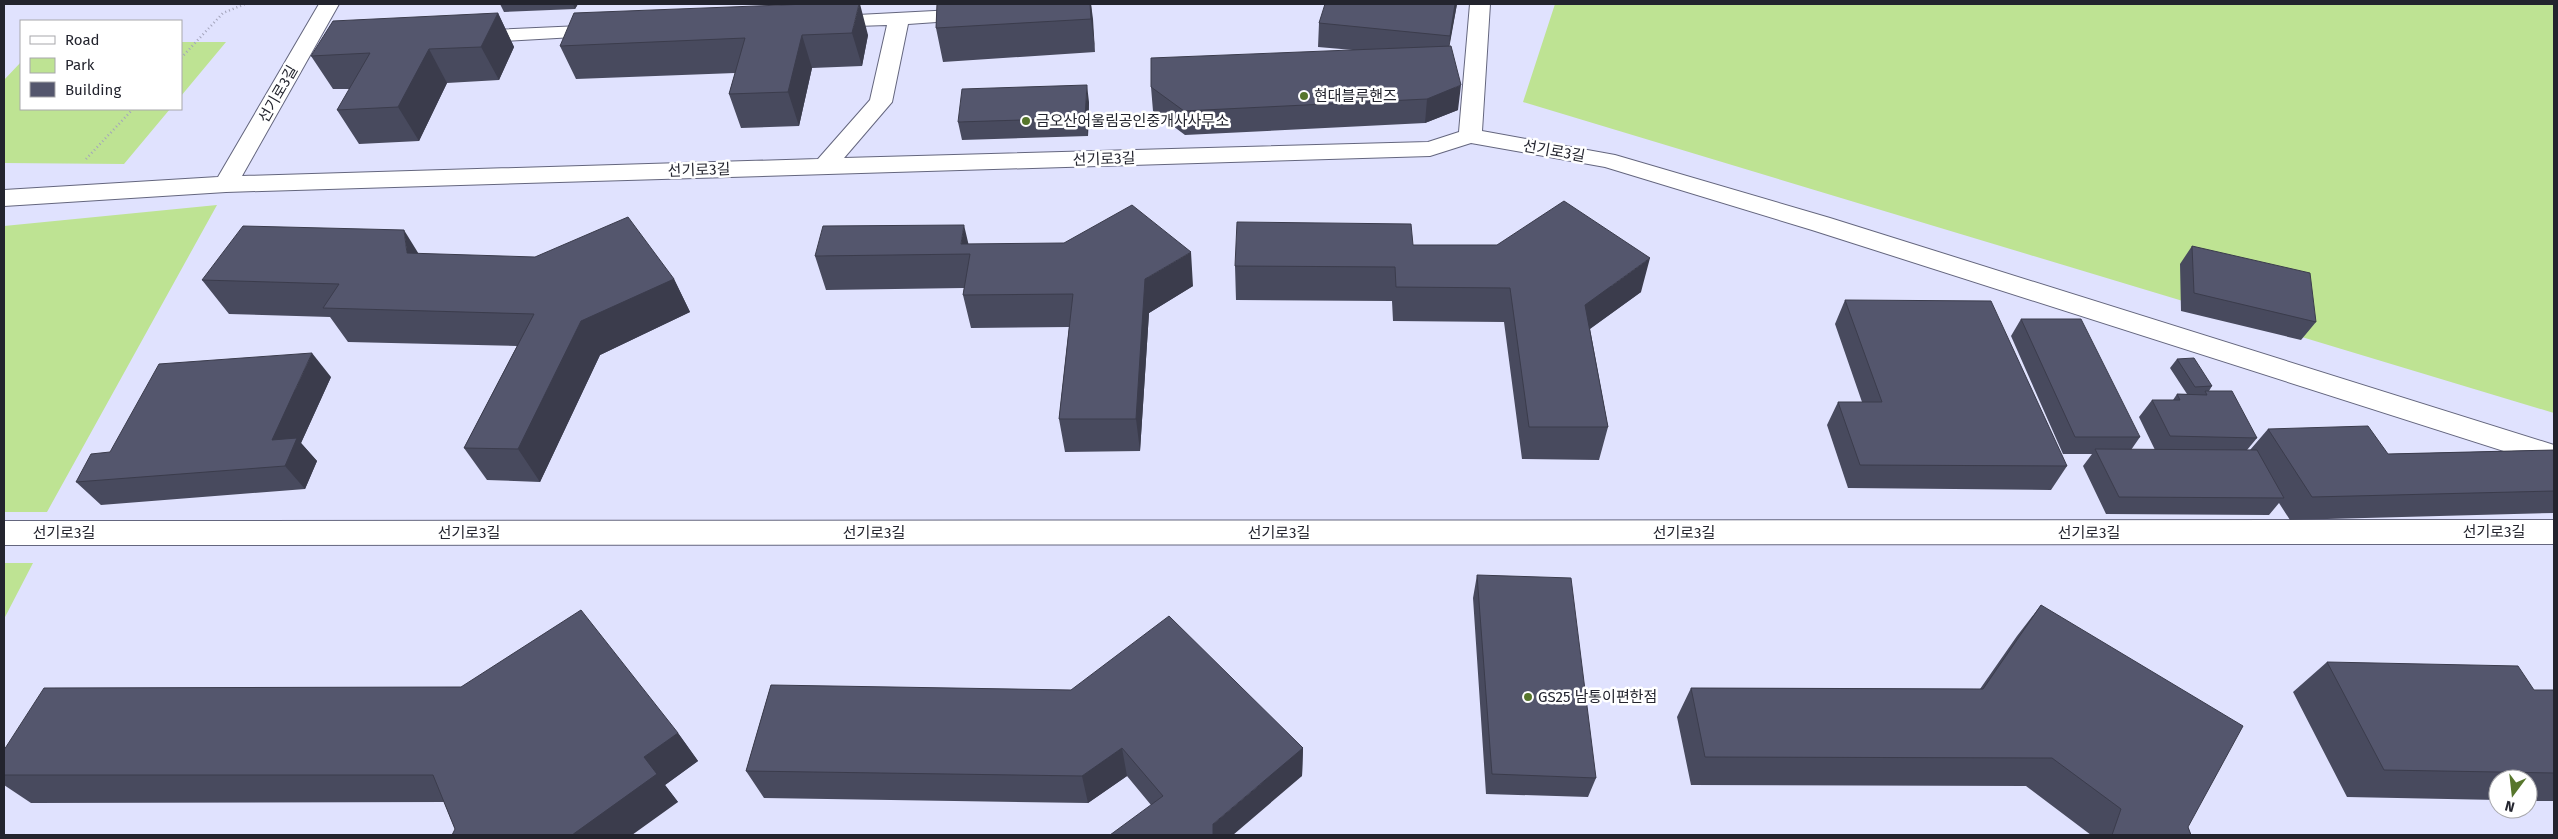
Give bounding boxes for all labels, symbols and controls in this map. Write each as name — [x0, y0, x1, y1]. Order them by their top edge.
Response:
legend — [20, 20, 182, 110]
text: Road — [65, 31, 100, 49]
text: Park — [65, 56, 95, 74]
street label: 선기로3길 — [255, 62, 301, 126]
text: Building — [65, 81, 121, 99]
place label: 현대블루핸즈 — [1314, 87, 1397, 105]
marker: 현대블루핸즈 — [1298, 90, 1310, 102]
place label: 금오산어울림공인중개사사무소 — [1036, 112, 1229, 130]
marker: 금오산어울림공인중개사사무소 — [1020, 115, 1032, 127]
street label: 선기로3길 — [1522, 137, 1586, 165]
street label: 선기로3길 — [1072, 149, 1136, 169]
street label: 선기로3길 — [667, 160, 731, 180]
street label: 선기로3길 — [2463, 523, 2525, 541]
street label: 선기로3길 — [33, 524, 95, 542]
street label: 선기로3길 — [438, 524, 500, 542]
street label: 선기로3길 — [843, 524, 905, 542]
street label: 선기로3길 — [1248, 524, 1310, 542]
street label: 선기로3길 — [1653, 524, 1715, 542]
street label: 선기로3길 — [2058, 524, 2120, 542]
place label: GS25 남통이편한점 — [1538, 688, 1657, 706]
marker: GS25 남통이편한점 — [1522, 691, 1534, 703]
north arrow — [2488, 769, 2538, 819]
text: N — [2503, 797, 2516, 815]

